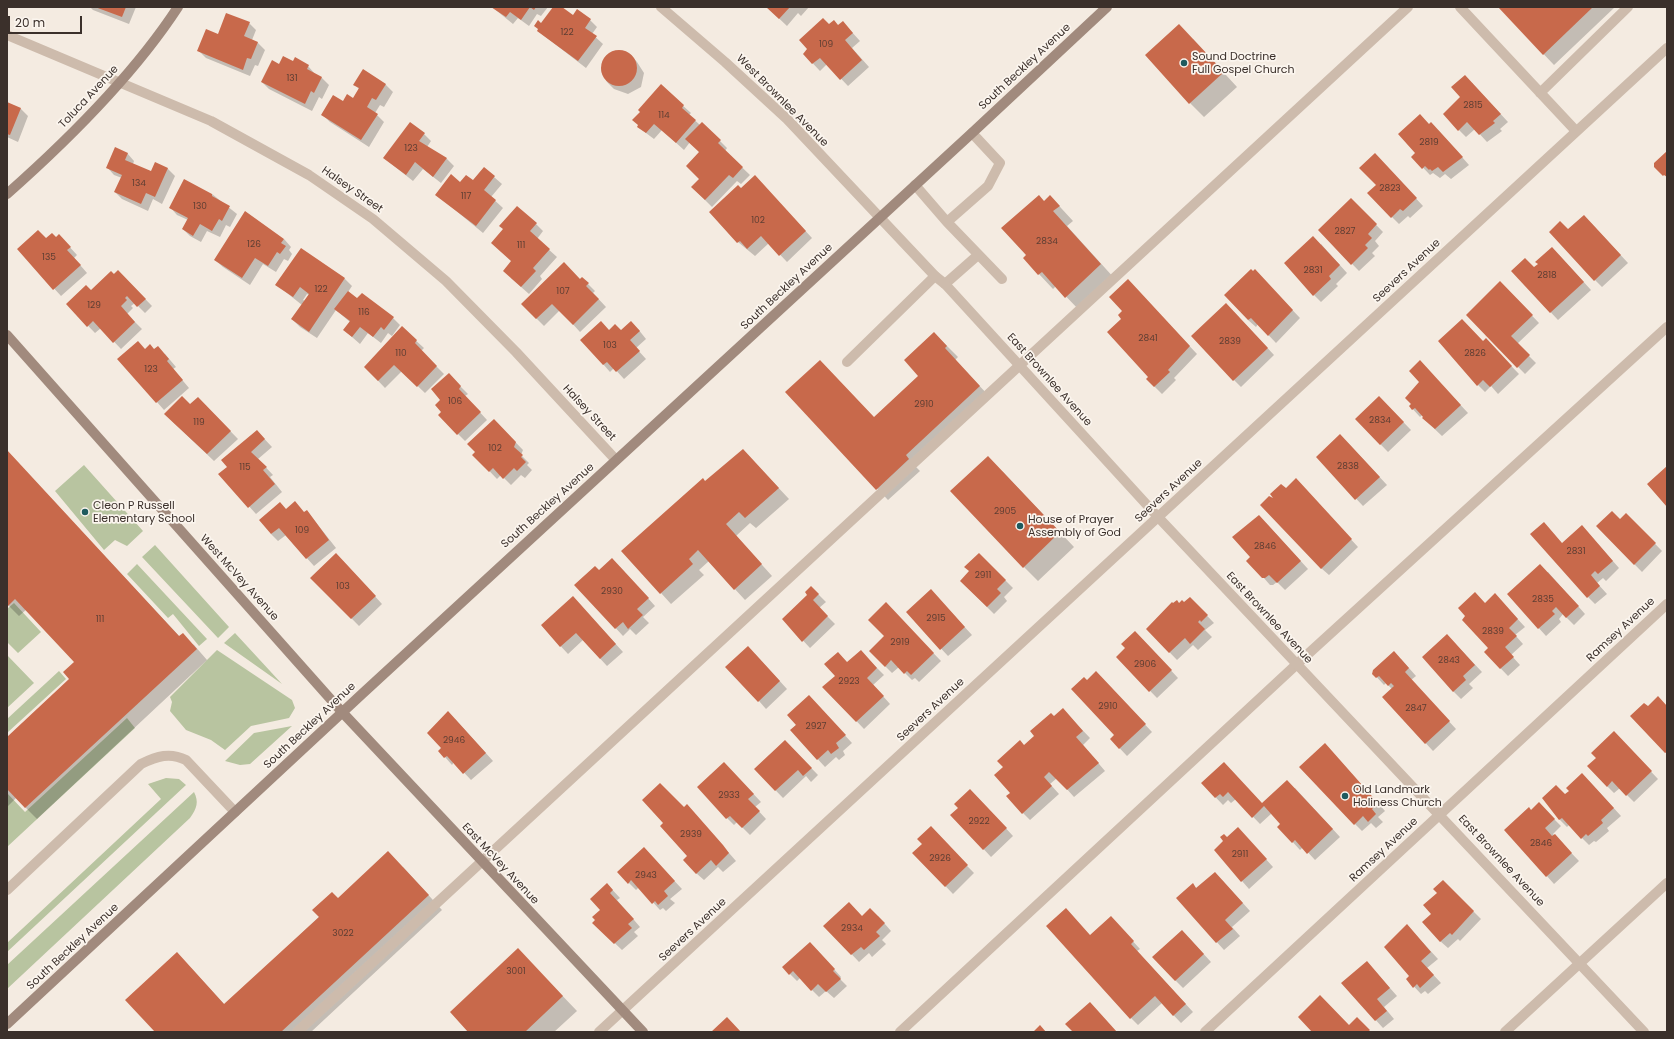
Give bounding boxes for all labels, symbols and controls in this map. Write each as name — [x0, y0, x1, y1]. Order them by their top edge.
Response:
scale bar — [10, 8, 84, 34]
text: 20 m — [15, 14, 45, 31]
street label: South Beckley Avenue — [976, 21, 1074, 113]
house number: 122 — [560, 28, 574, 38]
house number: 109 — [819, 40, 833, 50]
place label: Sound Doctrine Full Gospel Church — [1192, 50, 1295, 76]
street label: West Brownlee Avenue — [733, 52, 831, 150]
marker: Sound Doctrine Full Gospel Church — [1179, 58, 1189, 68]
street label: Toluca Avenue — [57, 63, 121, 131]
house number: 131 — [286, 74, 298, 84]
house number: 2815 — [1463, 101, 1483, 111]
house number: 114 — [658, 111, 670, 121]
house number: 2819 — [1419, 138, 1439, 148]
house number: 123 — [404, 144, 418, 154]
street label: Halsey Street — [319, 164, 385, 216]
house number: 134 — [132, 179, 146, 189]
house number: 2823 — [1379, 184, 1401, 194]
house number: 117 — [461, 192, 471, 202]
house number: 130 — [193, 202, 207, 212]
house number: 102 — [751, 216, 765, 226]
house number: 2827 — [1335, 227, 1355, 237]
street label: Seevers Avenue — [1371, 236, 1443, 306]
house number: 2834 — [1036, 237, 1058, 247]
house number: 126 — [247, 240, 261, 250]
house number: 111 — [517, 241, 525, 251]
street label: South Beckley Avenue — [738, 241, 836, 333]
house number: 135 — [42, 253, 56, 263]
house number: 2831 — [1303, 266, 1323, 276]
house number: 2818 — [1537, 271, 1557, 281]
house number: 122 — [314, 285, 328, 295]
house number: 107 — [556, 287, 570, 297]
house number: 129 — [87, 301, 101, 311]
house number: 116 — [358, 308, 370, 318]
street label: East Brownlee Avenue — [1004, 331, 1094, 429]
house number: 2841 — [1138, 334, 1158, 344]
house number: 2839 — [1219, 337, 1241, 347]
house number: 103 — [603, 341, 617, 351]
house number: 110 — [395, 349, 407, 359]
house number: 2826 — [1464, 349, 1486, 359]
house number: 123 — [144, 365, 158, 375]
street label: Halsey Street — [560, 382, 618, 444]
house number: 106 — [448, 397, 462, 407]
house number: 2910 — [914, 400, 934, 410]
house number: 2834 — [1369, 416, 1391, 426]
house number: 119 — [193, 418, 205, 428]
house number: 102 — [488, 444, 502, 454]
street label: Seevers Avenue — [1133, 456, 1205, 526]
street label: South Beckley Avenue — [499, 461, 597, 551]
house number: 2838 — [1337, 462, 1359, 472]
house number: 115 — [239, 463, 251, 473]
place label: Cleon P Russell Elementary School — [93, 499, 195, 525]
marker: Cleon P Russell Elementary School — [80, 507, 90, 517]
house number: 2905 — [994, 507, 1016, 517]
place label: House of Prayer Assembly of God — [1028, 513, 1121, 539]
marker: House of Prayer Assembly of God — [1015, 521, 1025, 531]
house number: 109 — [295, 526, 309, 536]
street label: West McVey Avenue — [197, 532, 281, 624]
house number: 2846 — [1254, 542, 1276, 552]
house number: 2831 — [1566, 547, 1586, 557]
street label: East Brownlee Avenue — [1223, 570, 1315, 666]
house number: 2911 — [975, 571, 991, 581]
house number: 103 — [336, 582, 350, 592]
house number: 2930 — [601, 587, 623, 597]
house number: 2835 — [1532, 595, 1554, 605]
street label: Ramsey Avenue — [1584, 595, 1658, 665]
house number: 2915 — [926, 614, 946, 624]
house number: 111 — [96, 615, 104, 625]
house number: 2839 — [1482, 627, 1504, 637]
house number: 2919 — [890, 638, 910, 648]
house number: 2843 — [1438, 656, 1460, 666]
house number: 2906 — [1134, 660, 1156, 670]
street label: Seevers Avenue — [895, 675, 967, 745]
house number: 2923 — [838, 677, 860, 687]
street label: South Beckley Avenue — [261, 680, 359, 772]
house number: 2910 — [1098, 702, 1118, 712]
house number: 2847 — [1405, 704, 1427, 714]
house number: 2927 — [806, 722, 826, 732]
house number: 2946 — [443, 736, 465, 746]
place label: Old Landmark Holiness Church — [1353, 783, 1442, 809]
house number: 2933 — [718, 791, 740, 801]
marker: Old Landmark Holiness Church — [1340, 791, 1350, 801]
street label: East Brownlee Avenue — [1455, 813, 1547, 909]
street label: Ramsey Avenue — [1347, 815, 1421, 885]
house number: 2922 — [968, 817, 990, 827]
street label: East McVey Avenue — [459, 821, 541, 907]
house number: 2939 — [680, 830, 702, 840]
house number: 2846 — [1530, 839, 1552, 849]
house number: 2911 — [1232, 850, 1248, 860]
house number: 2926 — [929, 854, 951, 864]
house number: 2943 — [635, 871, 657, 881]
street label: Seevers Avenue — [657, 895, 729, 965]
street label: South Beckley Avenue — [24, 901, 122, 993]
house number: 2934 — [841, 924, 863, 934]
house number: 3022 — [332, 929, 354, 939]
house number: 3001 — [506, 967, 526, 977]

